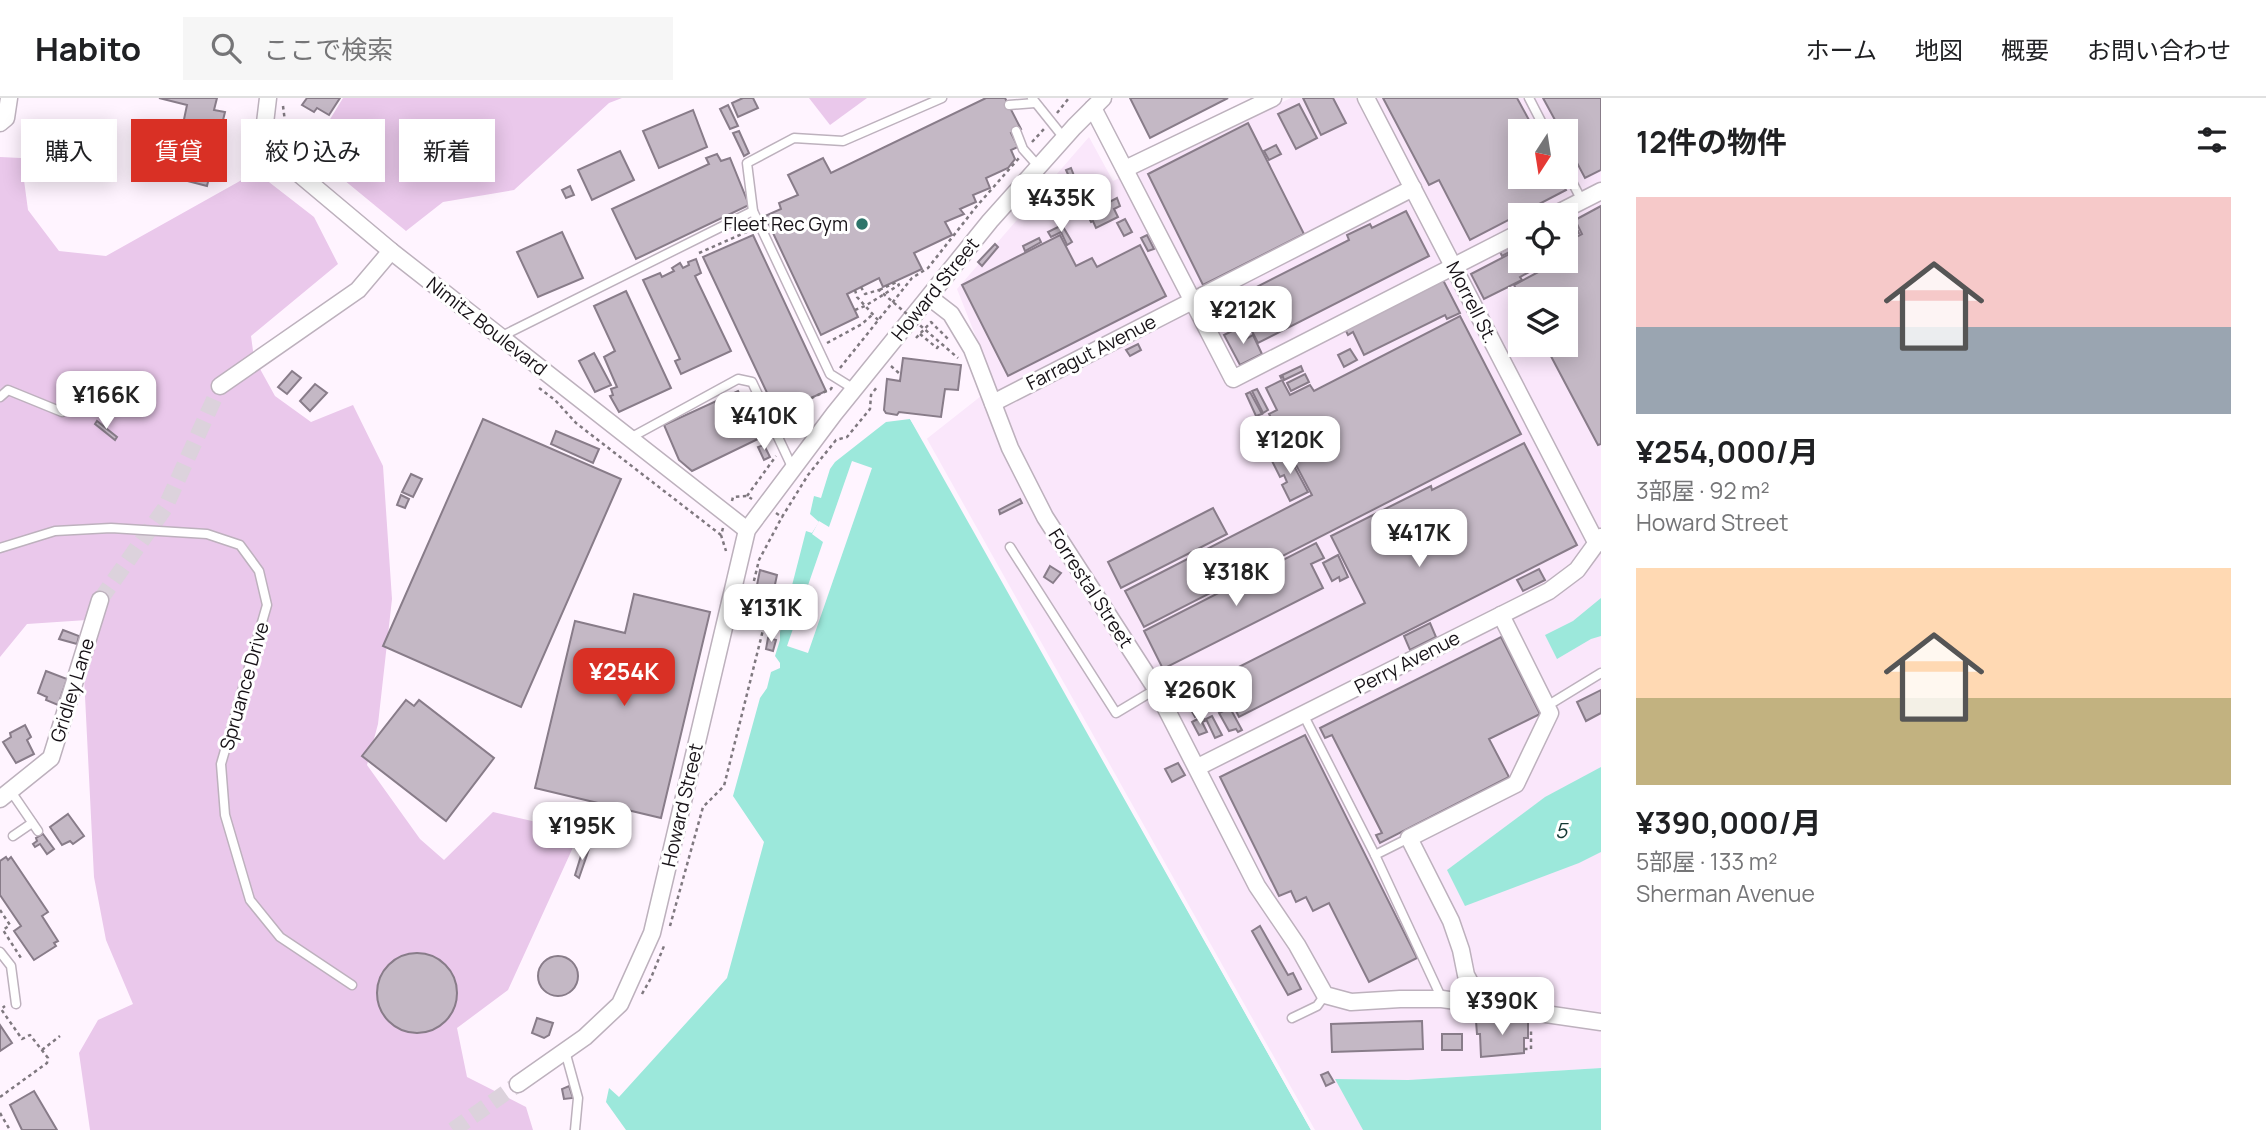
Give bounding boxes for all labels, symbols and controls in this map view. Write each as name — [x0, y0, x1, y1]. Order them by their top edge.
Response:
search box — [183, 17, 673, 80]
text: Habito — [35, 26, 141, 71]
icon: search — [207, 29, 245, 67]
text: ここで検索 — [263, 31, 393, 67]
text: ホーム — [1806, 33, 1877, 66]
text: 地図 — [1915, 33, 1963, 66]
text: 概要 — [2001, 33, 2049, 66]
text: お問い合わせ — [2087, 33, 2231, 66]
chip: 購入 — [21, 119, 117, 182]
chip: 賃貸 — [131, 119, 227, 182]
chip: 絞り込み — [241, 119, 385, 182]
chip: 新着 — [399, 119, 495, 182]
north arrow — [1508, 119, 1578, 189]
map controls — [1508, 119, 1578, 357]
text: 12件の物件 — [1636, 121, 1787, 162]
icon: filters — [2193, 121, 2231, 159]
pin: ¥435K — [1012, 174, 1110, 234]
text: ¥435K — [1027, 181, 1095, 213]
button: locate — [1508, 203, 1578, 273]
place label: Fleet Rec Gym — [723, 211, 848, 237]
marker: Fleet Rec Gym — [854, 216, 870, 232]
street label: Howard Street — [885, 232, 985, 346]
icon: home — [1871, 243, 1997, 369]
street label: Morrell St. — [1440, 257, 1504, 347]
street label: Nimitz Boulevard — [421, 271, 553, 381]
pin: ¥212K — [1194, 286, 1292, 346]
button: layers — [1508, 287, 1578, 357]
text: ¥212K — [1210, 293, 1276, 325]
street label: Farragut Avenue — [1022, 308, 1160, 396]
pin: ¥166K — [57, 372, 155, 431]
text: ¥166K — [72, 378, 140, 410]
pin: ¥410K — [715, 392, 813, 452]
text: ¥410K — [731, 399, 797, 431]
pin: ¥120K — [1241, 416, 1339, 476]
text: ¥120K — [1256, 423, 1324, 455]
text: ¥254,000/月 — [1636, 431, 1819, 472]
text: 3部屋 · 92 m² — [1636, 474, 1770, 506]
text: Howard Street — [1636, 506, 1788, 538]
pin: ¥417K — [1370, 510, 1468, 569]
text: ¥417K — [1387, 516, 1451, 548]
street label: Forrestal Street — [1043, 523, 1139, 653]
pin: ¥318K — [1187, 548, 1285, 608]
text: ¥318K — [1203, 555, 1269, 587]
pin: ¥131K — [722, 584, 820, 644]
text: ¥131K — [740, 591, 802, 623]
icon: home — [1871, 614, 1997, 740]
street label: Spruance Drive — [213, 619, 275, 753]
street label: Perry Avenue — [1350, 624, 1464, 700]
street label: Gridley Lane — [44, 635, 100, 745]
pin: ¥254K — [575, 648, 673, 708]
text: ¥254K — [589, 655, 659, 687]
pin: ¥260K — [1151, 666, 1249, 726]
text: ¥260K — [1164, 673, 1236, 705]
street label: Howard Street — [655, 741, 709, 869]
pin: ¥195K — [533, 802, 631, 862]
text: ¥390,000/月 — [1636, 802, 1822, 843]
text: ¥195K — [549, 809, 615, 841]
water label: 5 — [1555, 816, 1569, 844]
text: 5部屋 · 133 m² — [1636, 845, 1777, 877]
text: Sherman Avenue — [1636, 877, 1815, 909]
pin: ¥390K — [1453, 978, 1551, 1037]
text: ¥390K — [1466, 984, 1538, 1016]

